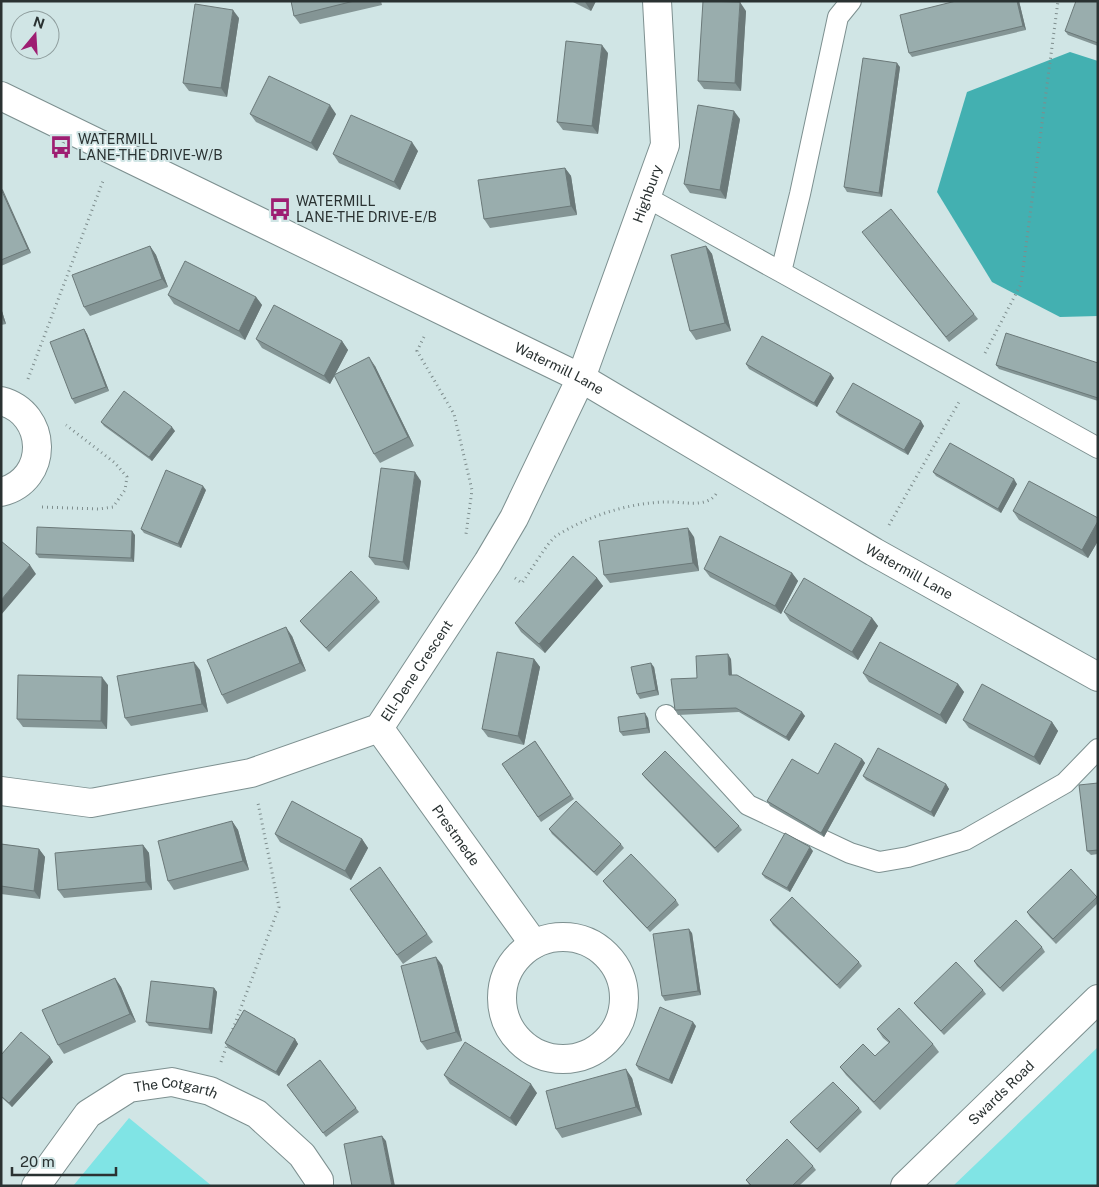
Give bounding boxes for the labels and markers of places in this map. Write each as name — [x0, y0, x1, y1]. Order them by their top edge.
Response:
place label: WATERMILL LANE-THE DRIVE-W/B — [78, 131, 223, 163]
bus stop icon: WATERMILL LANE-THE DRIVE-W/B — [48, 134, 74, 160]
place label: WATERMILL LANE-THE DRIVE-E/B — [296, 193, 437, 225]
bus stop icon: WATERMILL LANE-THE DRIVE-E/B — [267, 196, 293, 222]

